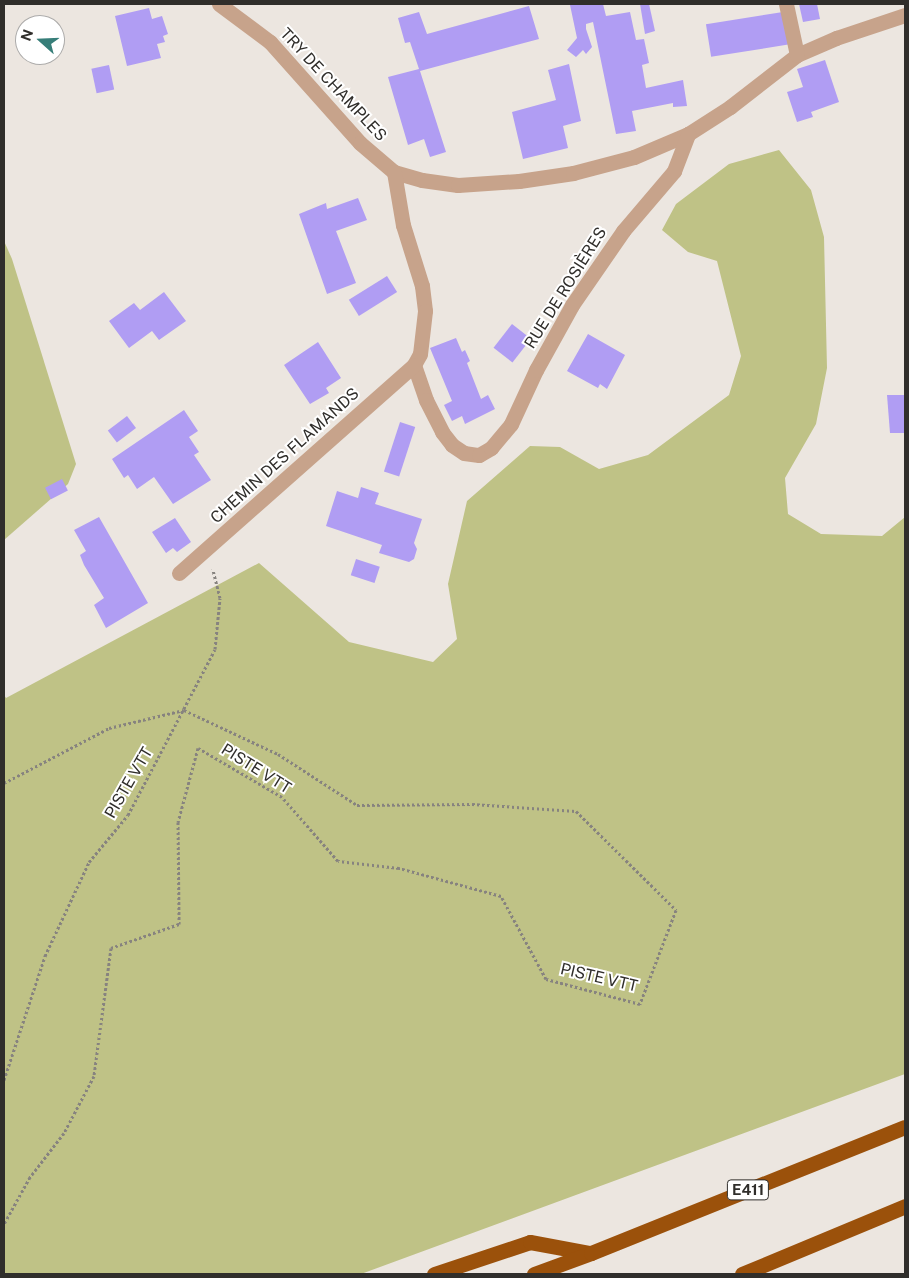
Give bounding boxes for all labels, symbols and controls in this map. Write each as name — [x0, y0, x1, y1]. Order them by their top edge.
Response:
north arrow — [15, 15, 65, 65]
street label: TRY DE CHAMPLES — [276, 24, 390, 146]
text: N — [17, 27, 36, 43]
street label: RUE DE ROSIÈRES — [521, 224, 611, 352]
street label: CHEMIN DES FLAMANDS — [207, 384, 363, 528]
street label: PISTE VTT — [217, 740, 295, 798]
street label: PISTE VTT — [101, 744, 157, 822]
street label: PISTE VTT — [558, 960, 640, 996]
road number: E411 — [727, 1178, 769, 1202]

